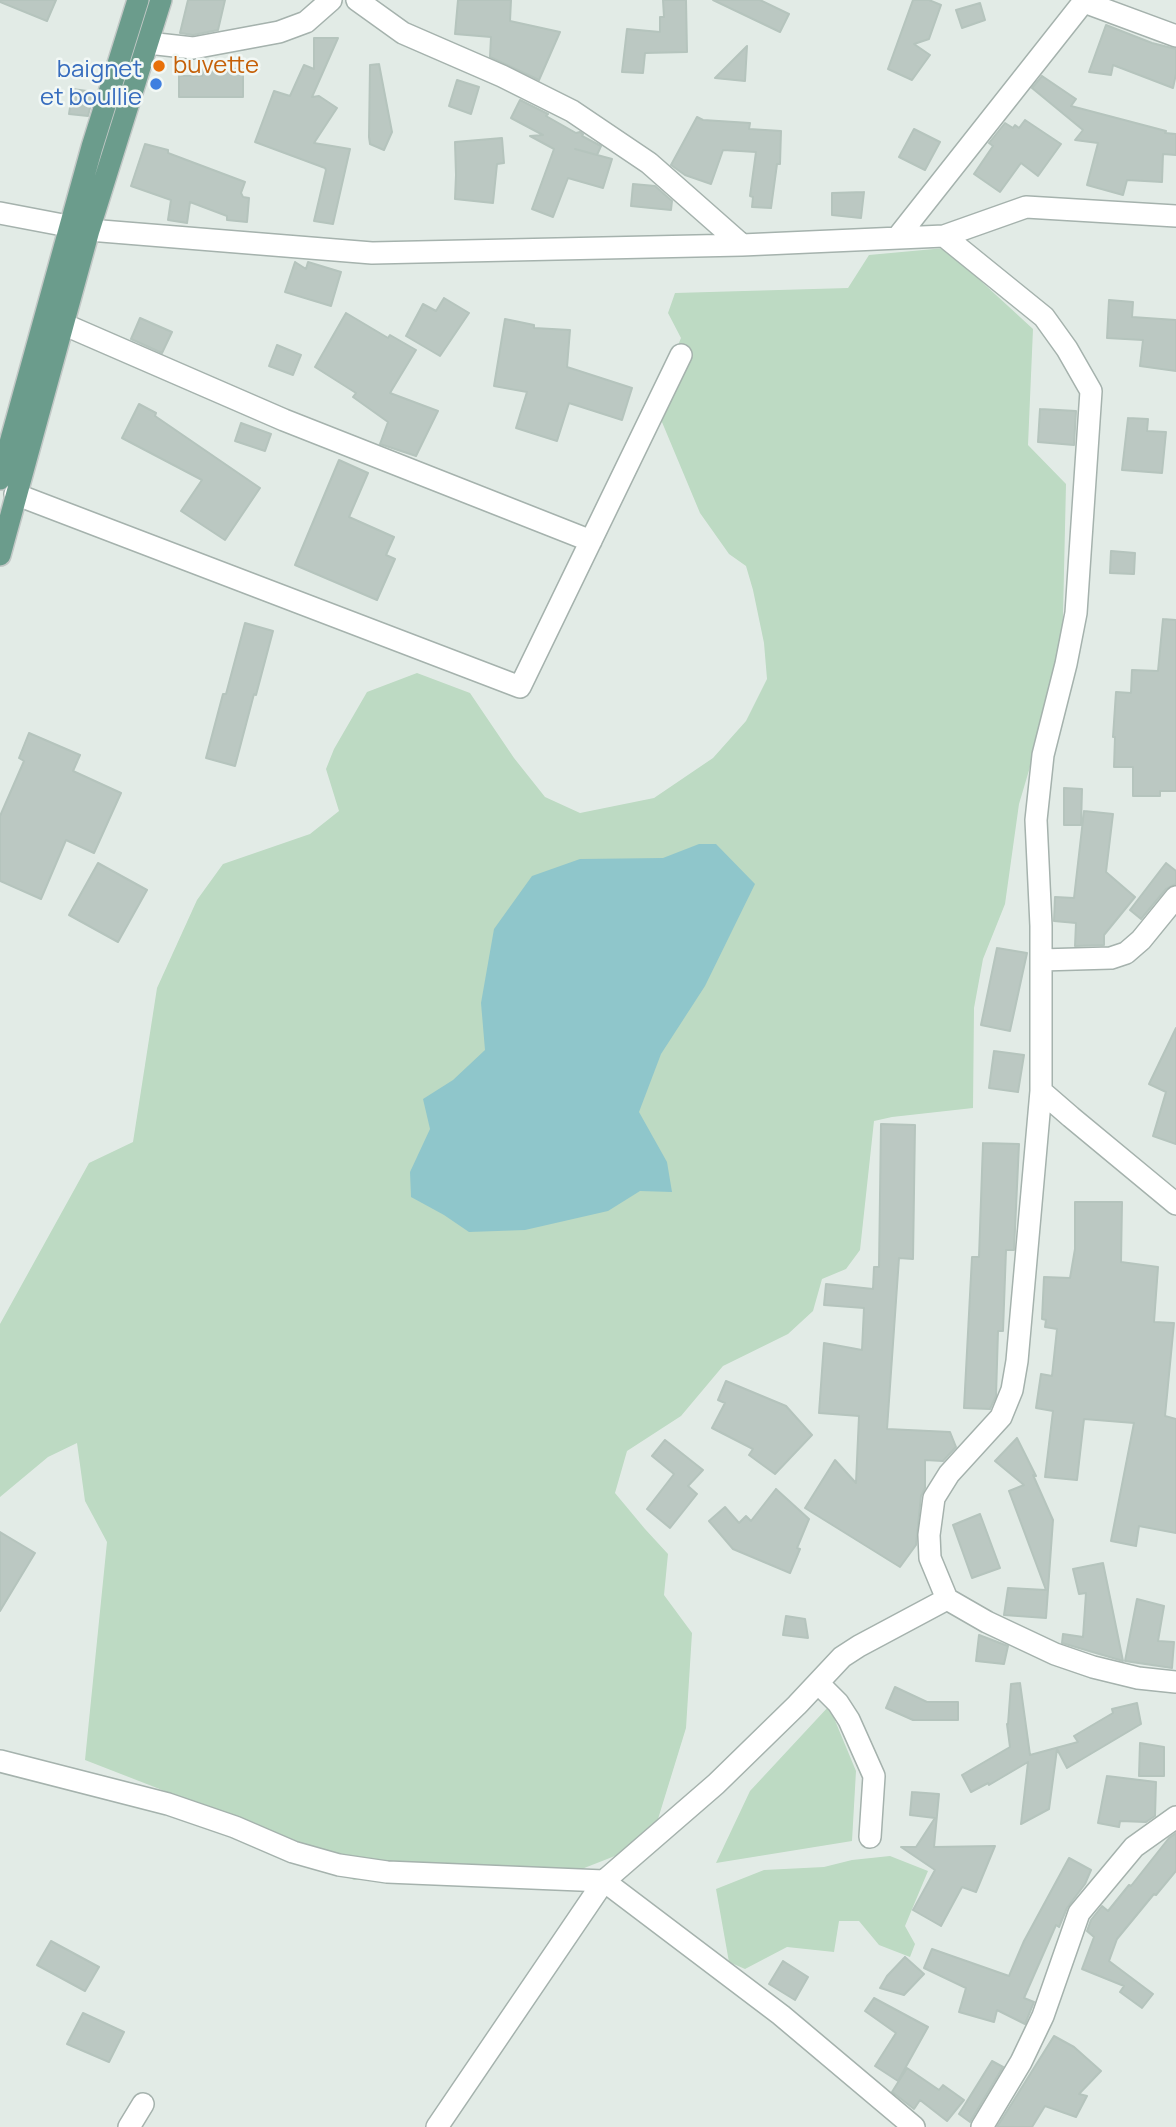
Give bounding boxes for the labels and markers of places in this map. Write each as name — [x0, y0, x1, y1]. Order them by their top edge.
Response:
place label: buvette — [173, 52, 259, 80]
place label: baignet et boullie — [40, 56, 142, 112]
marker: buvette — [151, 58, 167, 74]
marker: baignet et boullie — [148, 76, 164, 92]

